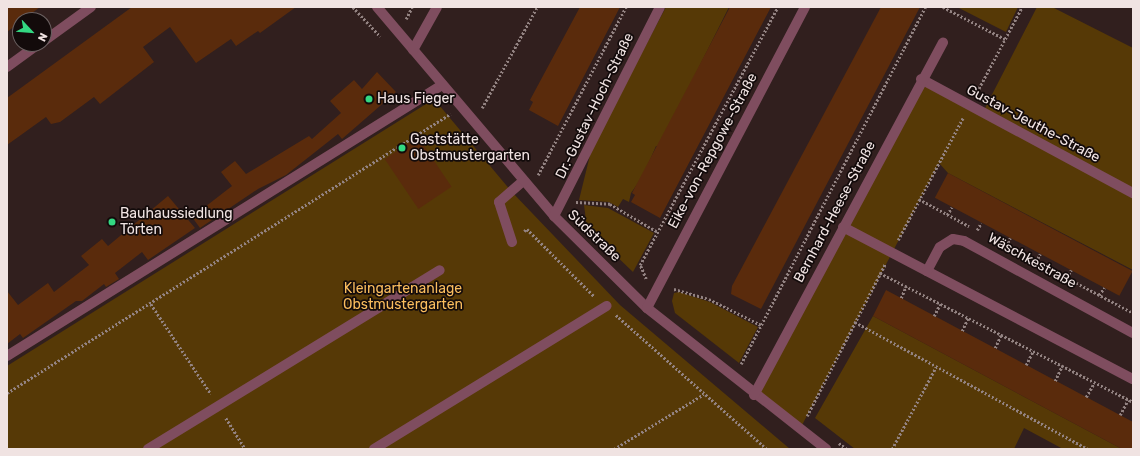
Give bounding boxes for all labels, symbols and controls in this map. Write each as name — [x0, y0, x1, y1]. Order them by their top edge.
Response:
north arrow — [12, 12, 52, 52]
street label: Dr.-Gustav-Hoch-Straße — [552, 30, 638, 182]
text: N — [35, 31, 50, 43]
street label: Eike-von-Repgowe-Straße — [665, 70, 761, 232]
street label: Gustav-Jeuthe-Straße — [963, 82, 1103, 166]
place label: Haus Fieger — [377, 91, 455, 107]
marker: Haus Fieger — [364, 94, 374, 104]
place label: Gaststätte Obstmustergarten — [410, 132, 530, 164]
street label: Bernhard-Heese-Straße — [791, 138, 879, 286]
marker: Gaststätte Obstmustergarten — [397, 143, 407, 153]
place label: Bauhaussiedlung Törten — [120, 206, 233, 238]
street label: Südstraße — [564, 207, 624, 265]
marker: Bauhaussiedlung Törten — [107, 217, 117, 227]
street label: Wäschkestraße — [985, 230, 1079, 292]
park label: Kleingartenanlage Obstmustergarten — [343, 281, 463, 314]

